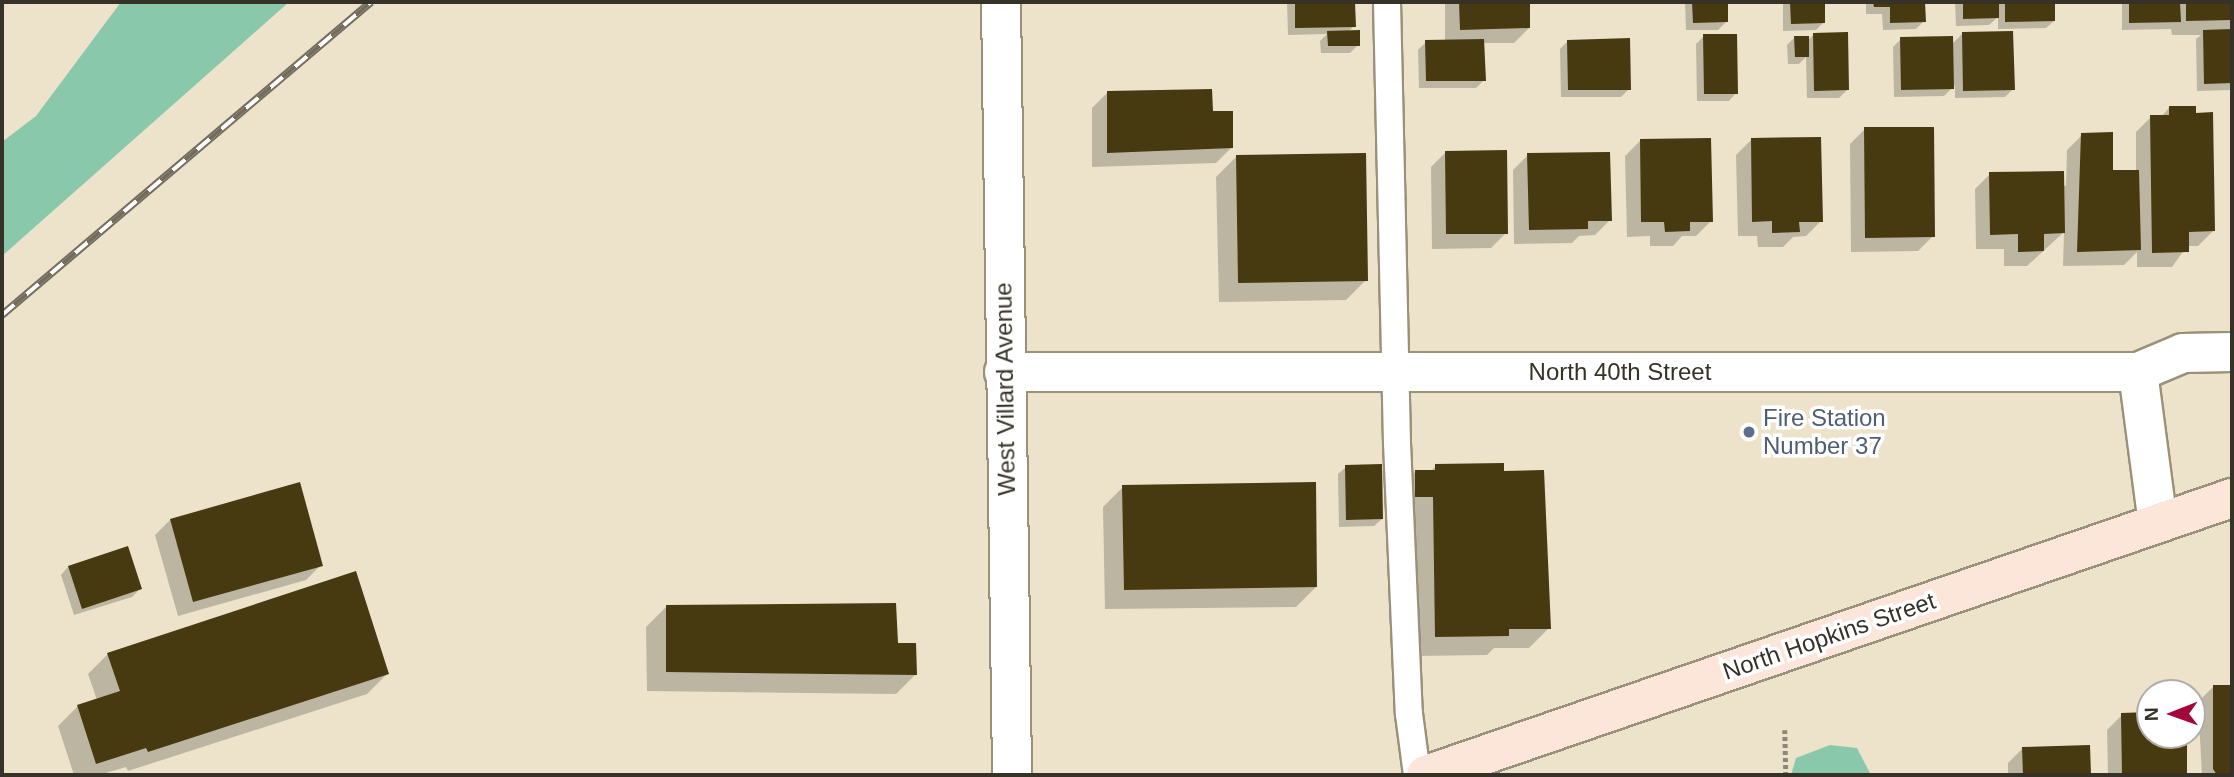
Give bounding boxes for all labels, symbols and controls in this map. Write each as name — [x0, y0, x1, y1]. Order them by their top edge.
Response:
street label: West Villard Avenue — [989, 281, 1021, 497]
street label: North 40th Street — [1529, 358, 1711, 386]
place label: Fire Station Number 37 — [1763, 404, 1886, 460]
marker: Fire Station Number 37 — [1741, 424, 1757, 440]
street label: North Hopkins Street — [1719, 586, 1939, 686]
north arrow — [2136, 679, 2206, 749]
text: N — [2141, 707, 2162, 721]

